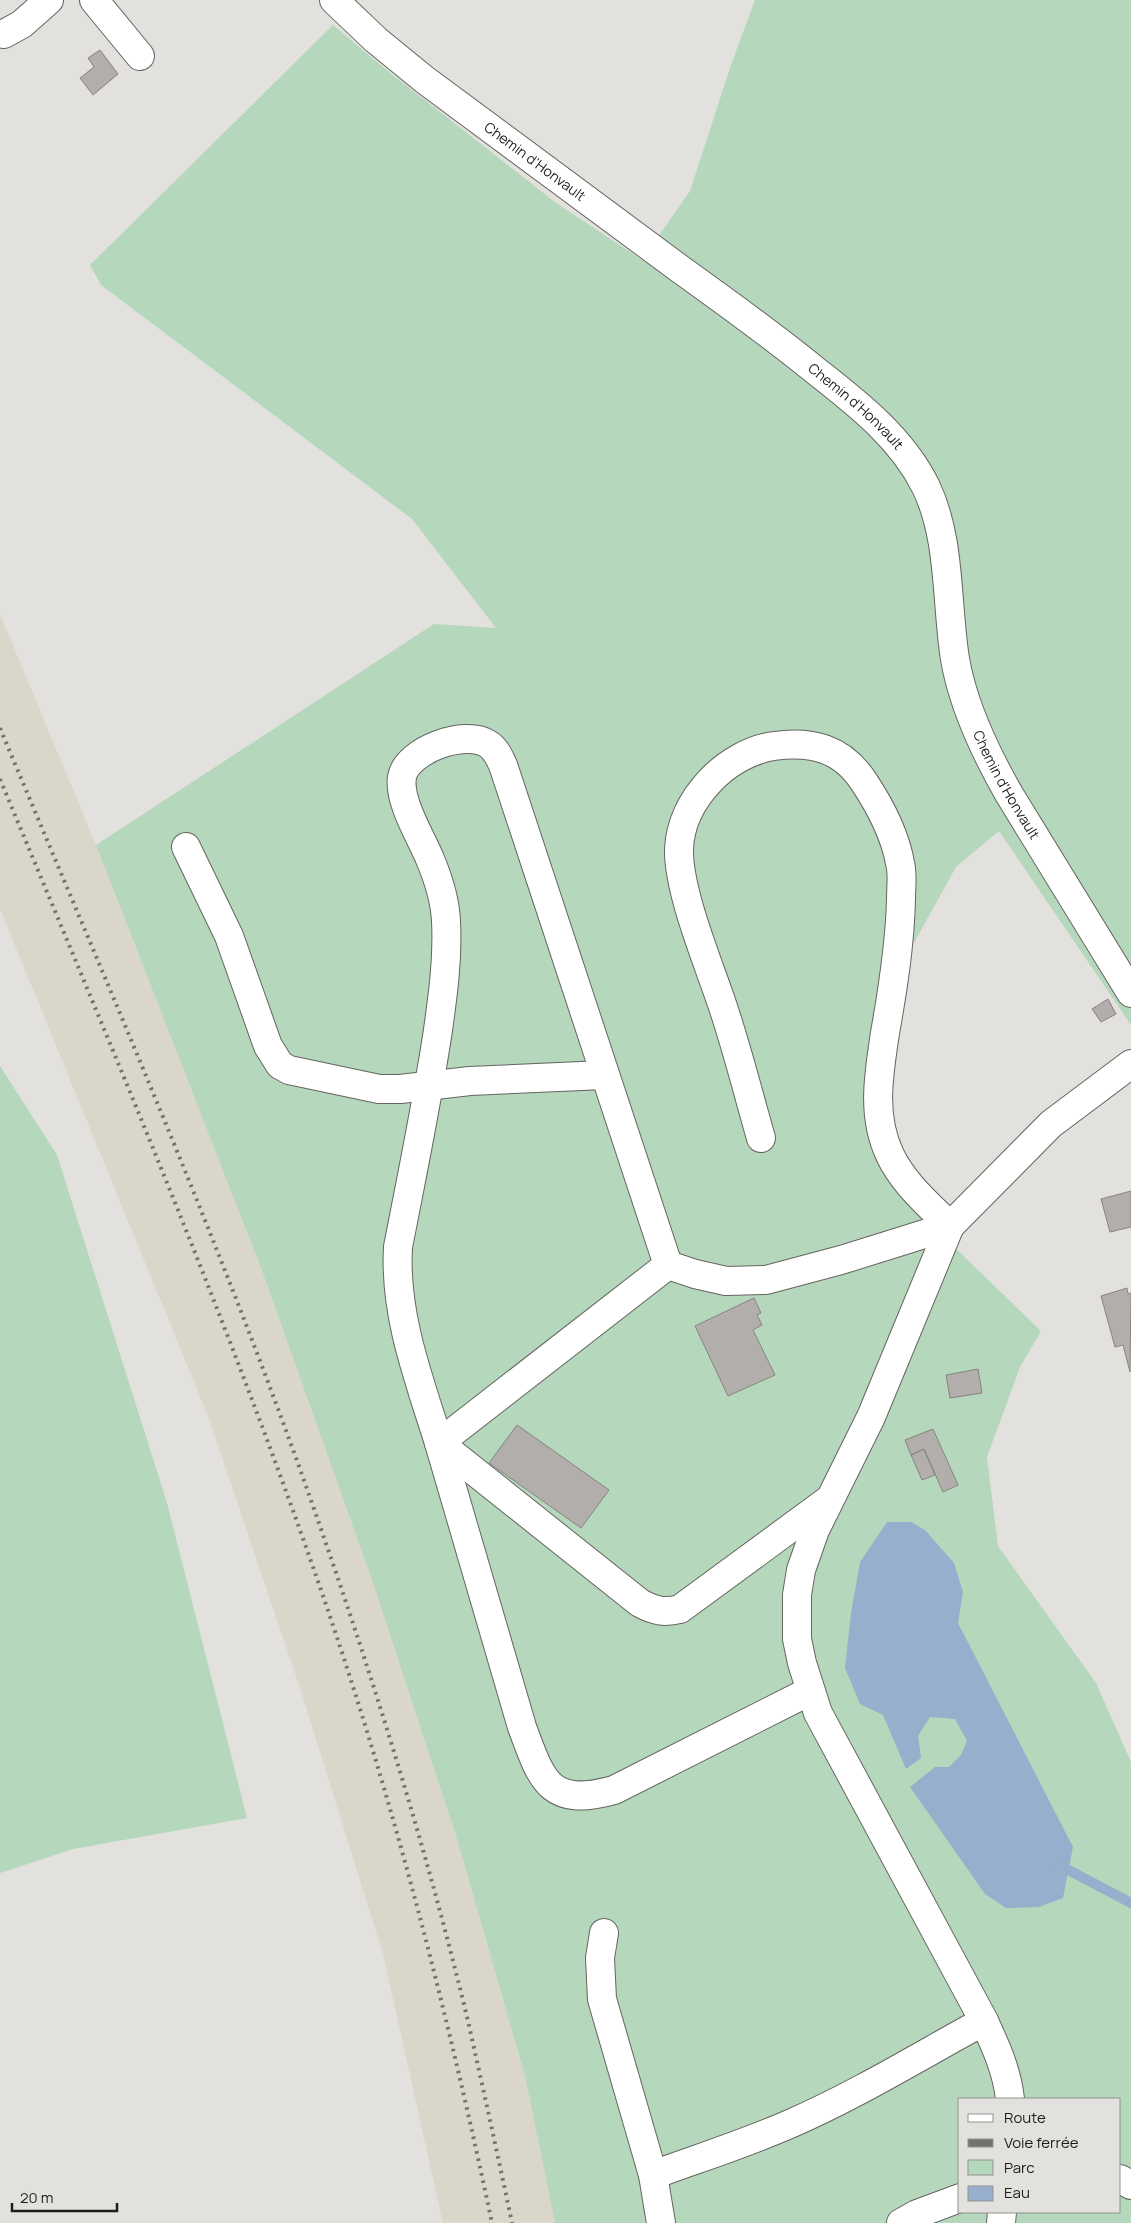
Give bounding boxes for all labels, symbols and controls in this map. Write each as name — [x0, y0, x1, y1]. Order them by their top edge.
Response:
street label: Chemin d'Honvault — [481, 117, 590, 205]
street label: Chemin d'Honvault — [804, 358, 908, 454]
street label: Chemin d'Honvault — [969, 727, 1045, 843]
legend — [958, 2098, 1121, 2213]
text: Route — [1004, 2107, 1046, 2128]
text: Voie ferrée — [1004, 2132, 1079, 2153]
text: Parc — [1004, 2157, 1035, 2178]
scale bar — [12, 2180, 118, 2212]
text: Eau — [1004, 2182, 1030, 2203]
text: 20 m — [20, 2187, 53, 2208]

